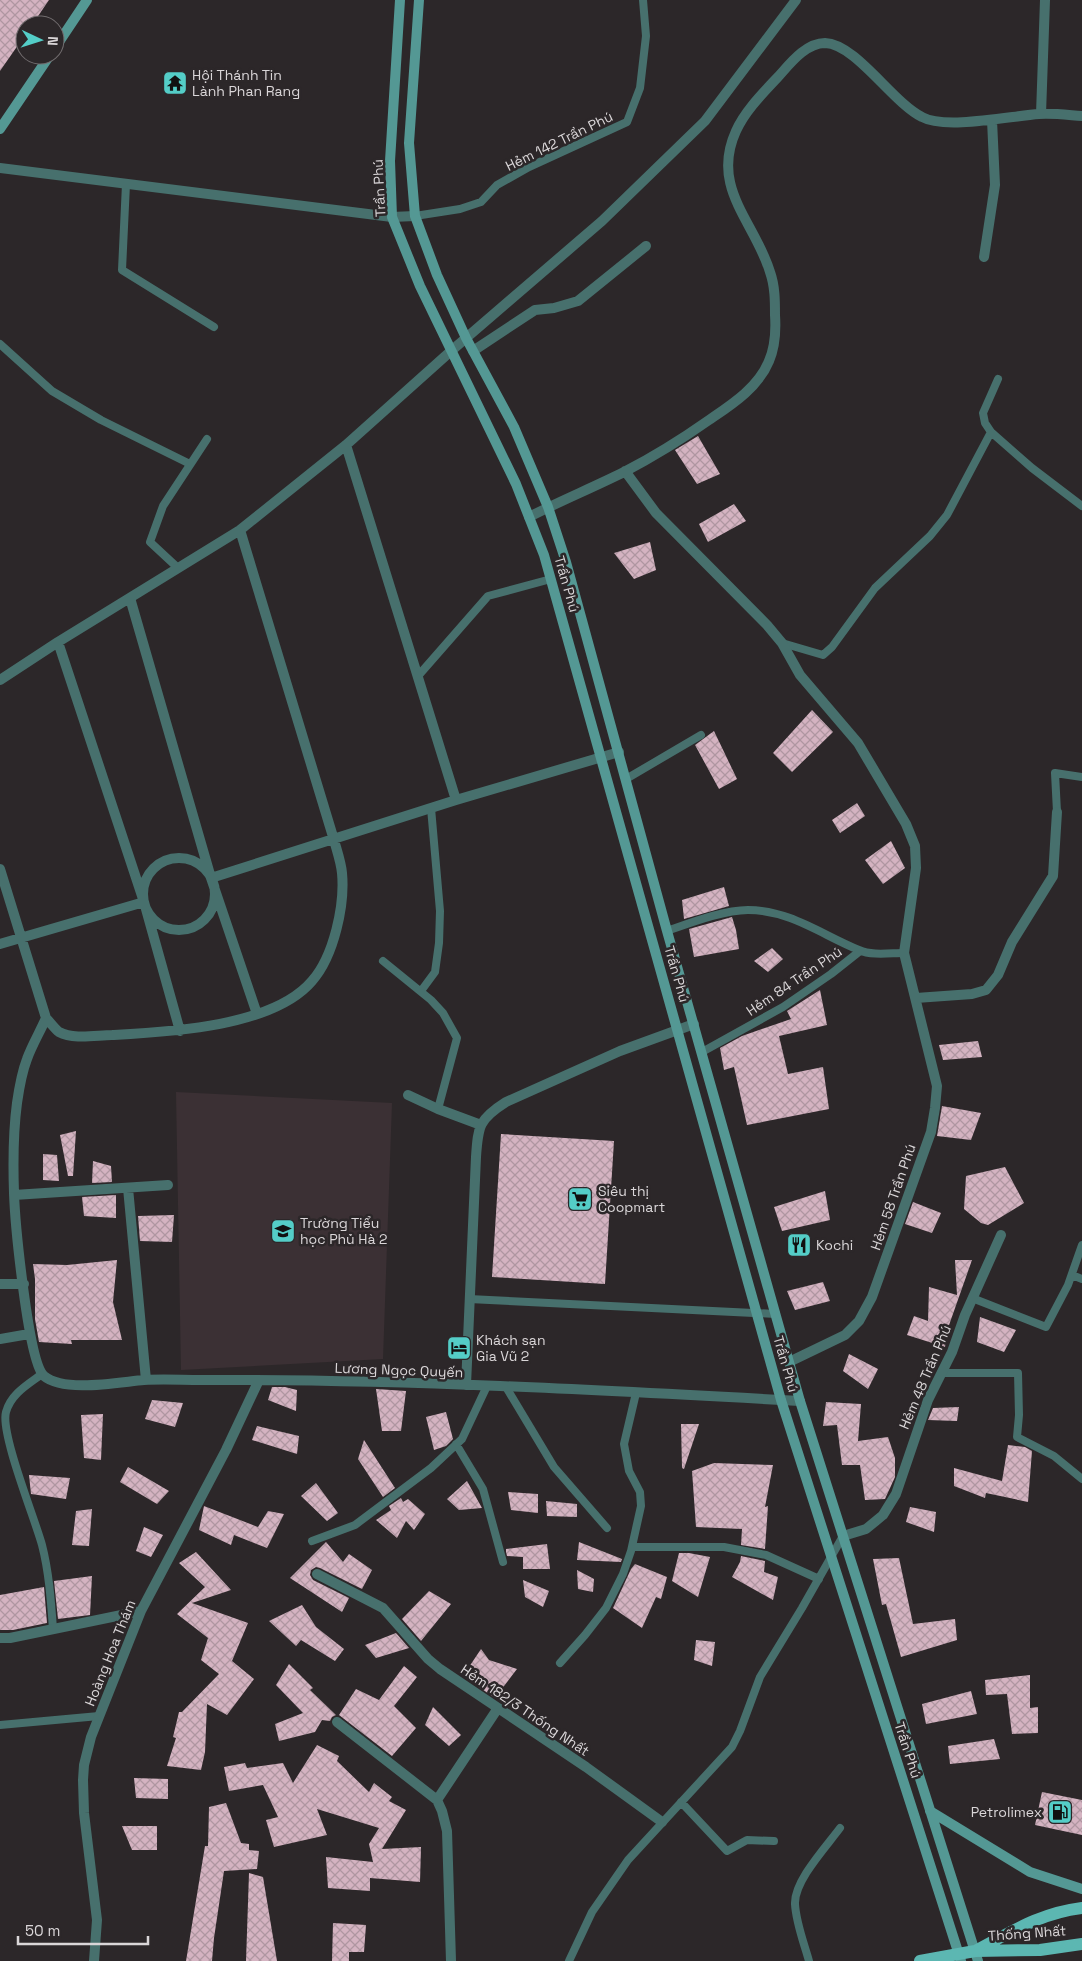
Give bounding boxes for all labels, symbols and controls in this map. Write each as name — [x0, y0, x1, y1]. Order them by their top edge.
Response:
north arrow — [15, 15, 65, 65]
text: N — [44, 36, 62, 46]
place label: Hội Thánh Tin Lành Phan Rang — [192, 66, 300, 100]
temple icon: Hội Thánh Tin Lành Phan Rang — [162, 70, 188, 96]
street label: Hẻm 142 Trần Phú — [502, 107, 616, 175]
street label: Trần Phú — [368, 159, 390, 217]
street label: Trần Phú — [550, 554, 584, 614]
street label: Hẻm 84 Trần Phú — [743, 942, 845, 1020]
street label: Trần Phú — [660, 944, 694, 1004]
street label: Hẻm 58 Trần Phú — [866, 1141, 920, 1253]
place label: Siêu thị Coopmart — [598, 1182, 665, 1216]
supermarket icon: Siêu thị Coopmart — [567, 1186, 593, 1212]
place label: Trường Tiểu học Phủ Hà 2 — [300, 1214, 388, 1248]
school or university icon: Trường Tiểu học Phủ Hà 2 — [270, 1218, 296, 1244]
restaurant icon: Kochi — [786, 1232, 812, 1258]
place label: Kochi — [816, 1236, 853, 1254]
street label: Hẻm 48 Trần Phú — [895, 1322, 955, 1432]
place label: Khách sạn Gia Vũ 2 — [476, 1331, 546, 1365]
street label: Trần Phú — [769, 1334, 803, 1394]
hotel icon: Khách sạn Gia Vũ 2 — [446, 1335, 472, 1361]
street label: Lương Ngọc Quyến — [334, 1359, 464, 1381]
street label: Hoàng Hoa Thám — [80, 1597, 140, 1709]
street label: Hẻm 182/3 Thống Nhất — [457, 1660, 593, 1760]
street label: Trần Phú — [890, 1720, 926, 1780]
fuel station icon: Petrolimex — [1047, 1799, 1073, 1825]
place label: Petrolimex — [971, 1803, 1042, 1821]
scale bar — [18, 1914, 148, 1946]
text: 50 m — [25, 1921, 60, 1940]
street label: Thống Nhất — [987, 1921, 1067, 1945]

